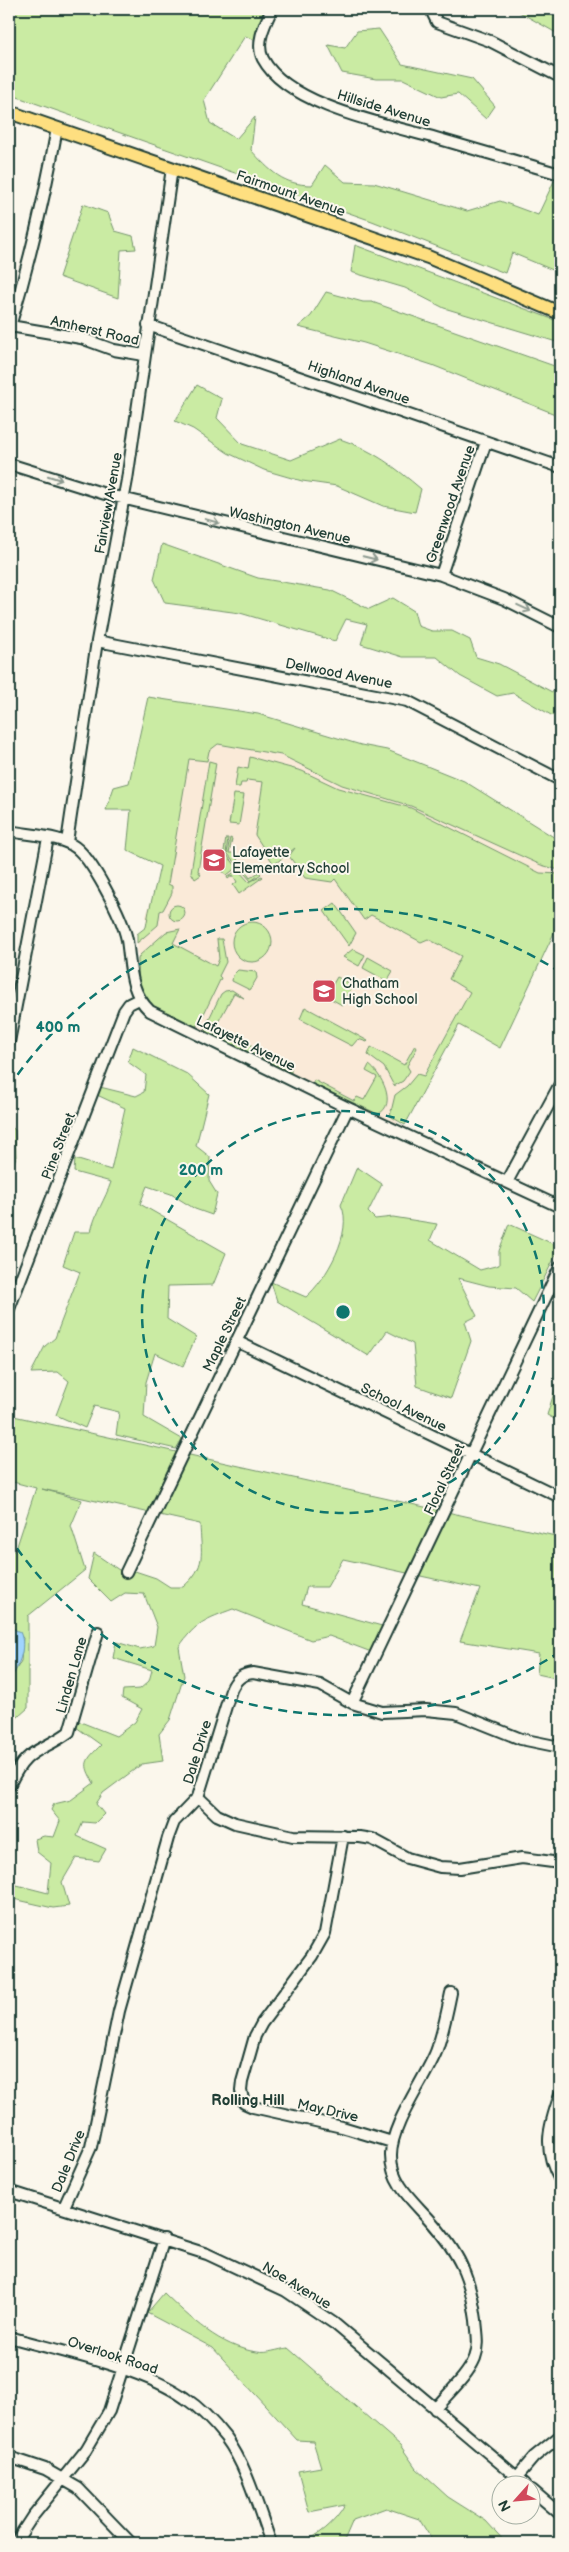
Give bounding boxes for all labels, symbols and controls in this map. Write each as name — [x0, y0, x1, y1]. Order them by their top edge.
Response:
street label: Hillside Avenue — [335, 86, 433, 131]
street label: Fairmount Avenue — [234, 167, 348, 220]
street label: Amherst Road — [49, 312, 141, 349]
street label: Highland Avenue — [305, 357, 412, 408]
street label: Greenwood Avenue — [422, 443, 479, 565]
street label: Fairview Avenue — [91, 451, 126, 555]
one-way arrow — [47, 474, 63, 483]
street label: Washington Avenue — [227, 503, 352, 548]
one-way arrow — [204, 516, 220, 526]
one-way arrow — [362, 554, 378, 563]
one-way arrow — [517, 603, 532, 613]
street label: Dellwood Avenue — [284, 655, 394, 692]
place label: Lafayette Elementary School — [232, 844, 350, 877]
school or university icon: Lafayette Elementary School — [201, 847, 227, 873]
place label: Chatham High School — [342, 975, 418, 1008]
school or university icon: Chatham High School — [311, 978, 337, 1004]
street label: Lafayette Avenue — [193, 1012, 298, 1075]
text: 400 m — [36, 1018, 80, 1037]
street label: Pine Street — [38, 1110, 79, 1182]
text: 200 m — [179, 1161, 223, 1180]
street label: Maple Street — [199, 1293, 250, 1375]
centre of rings — [334, 1303, 352, 1321]
street label: School Avenue — [358, 1379, 450, 1436]
street label: Floral Street — [420, 1440, 469, 1518]
street label: Linden Lane — [52, 1635, 91, 1715]
street label: Dale Drive — [180, 1718, 215, 1786]
district label: Rolling Hill — [211, 2091, 285, 2110]
street label: May Drive — [296, 2095, 360, 2126]
street label: Dale Drive — [48, 2127, 89, 2195]
street label: Noe Avenue — [259, 2258, 334, 2313]
street label: Overlook Road — [66, 2333, 160, 2378]
north arrow — [492, 2474, 542, 2524]
text: N — [495, 2497, 515, 2514]

